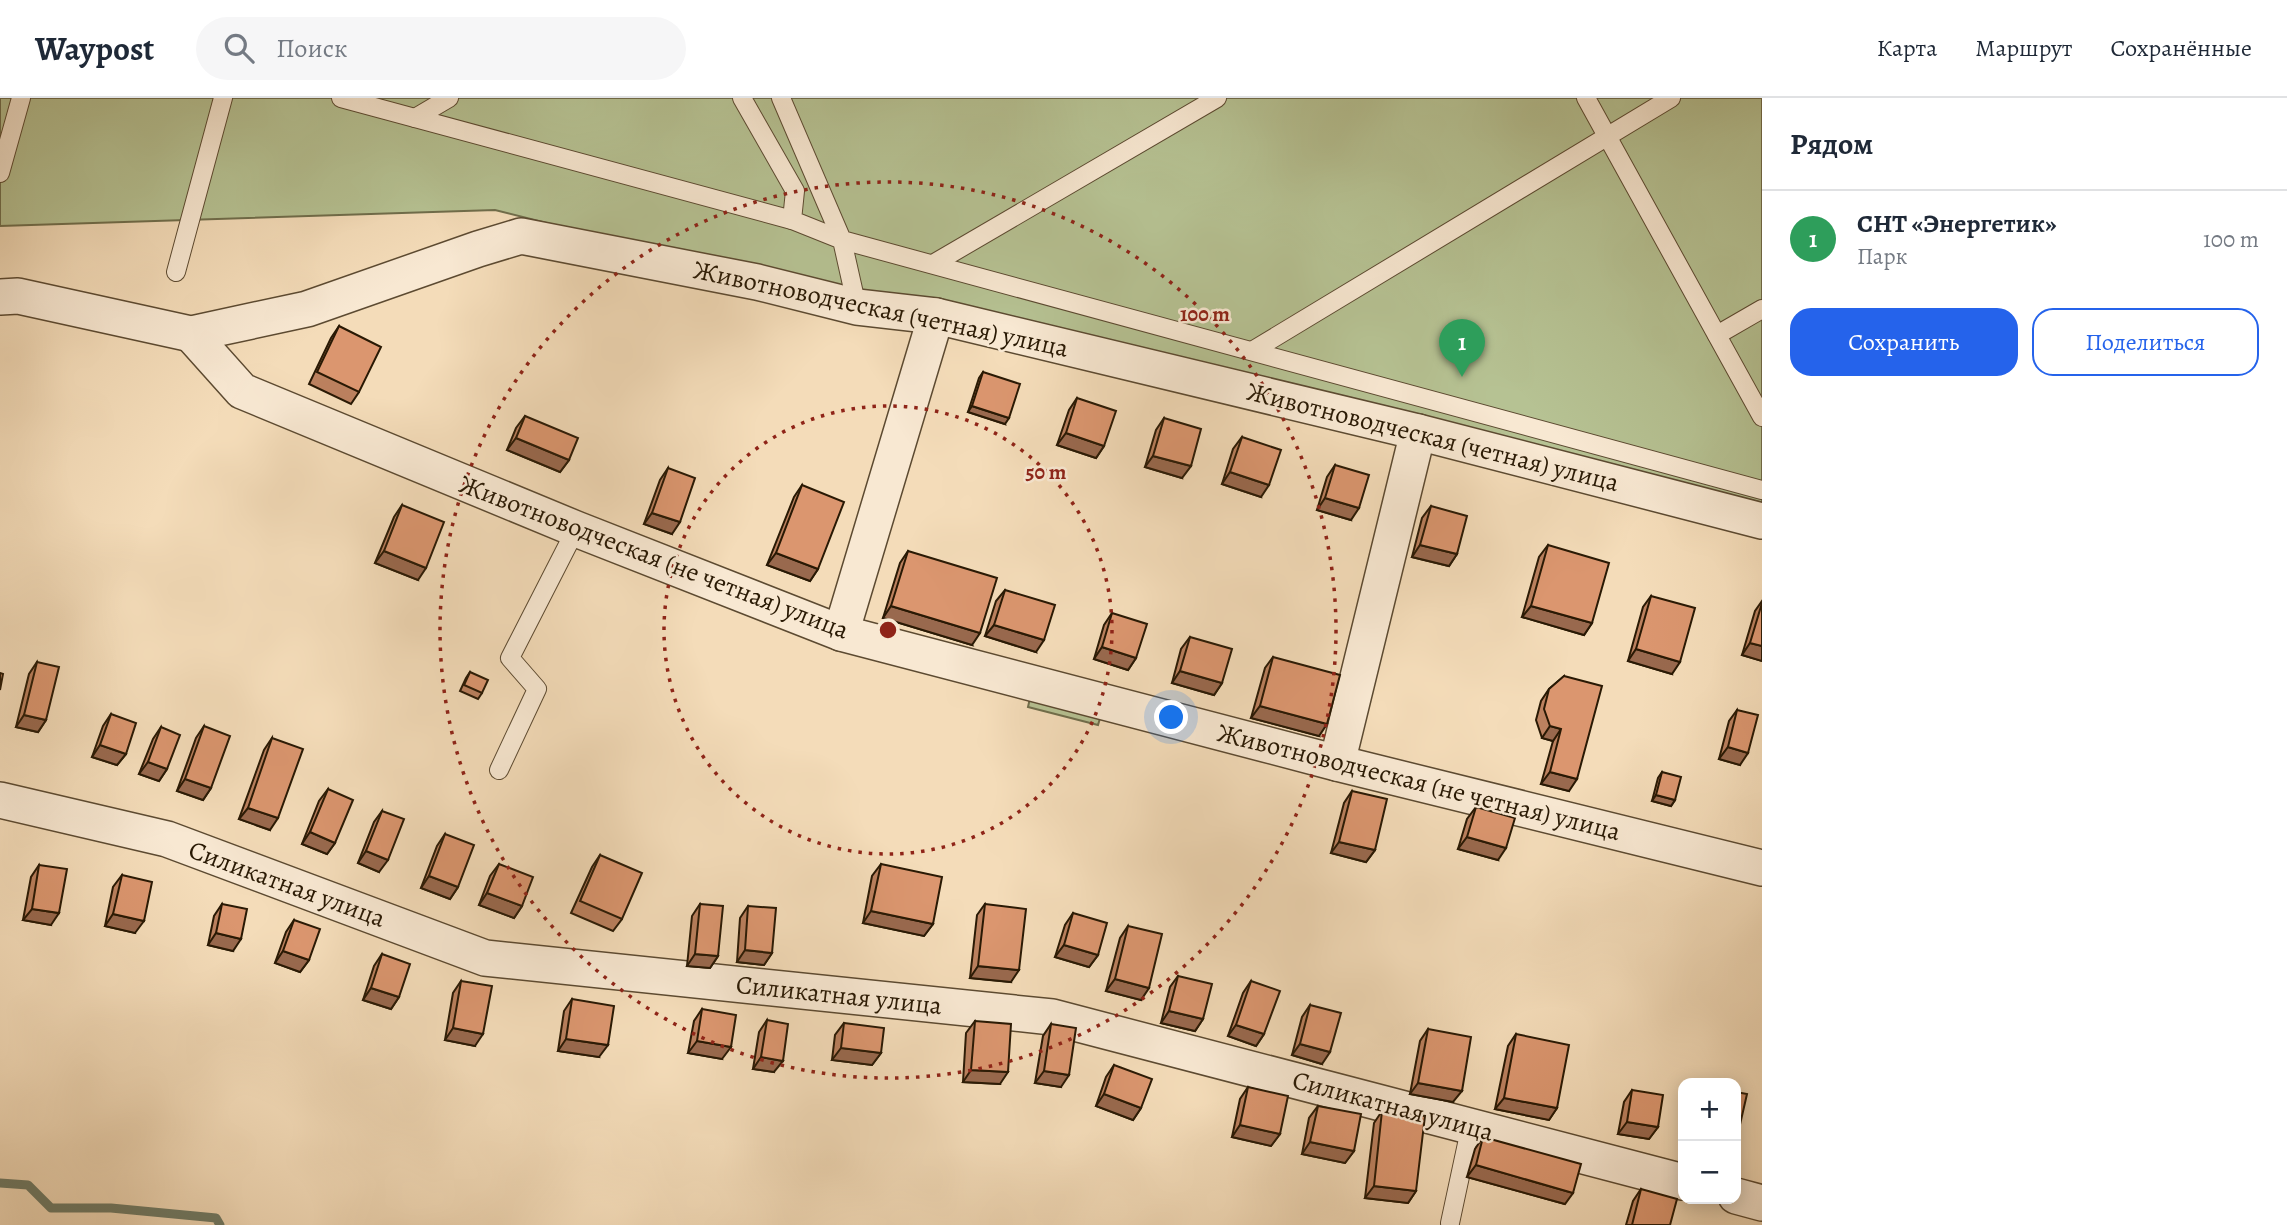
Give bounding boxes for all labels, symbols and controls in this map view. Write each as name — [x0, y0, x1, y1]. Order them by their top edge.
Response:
search box — [196, 17, 686, 80]
text: Waypost — [35, 26, 154, 71]
icon: search — [220, 29, 258, 67]
text: Поиск — [276, 31, 347, 66]
text: Карта — [1877, 32, 1937, 64]
text: Маршрут — [1975, 32, 2073, 64]
text: Сохранённые — [2111, 32, 2252, 64]
text: Рядом — [1790, 124, 1873, 164]
text: СНТ «Энергетик» — [1857, 206, 2057, 241]
text: 1 — [1809, 224, 1817, 255]
text: 100 m — [2203, 224, 2259, 255]
text: Парк — [1857, 241, 1908, 272]
street label: Животноводческая (четная) улица — [690, 252, 1072, 366]
text: 100 m — [1180, 300, 1230, 328]
button: Сохранить — [1790, 308, 2018, 376]
button: Поделиться — [2032, 308, 2259, 376]
pin: 1 — [1439, 319, 1485, 377]
street label: Животноводческая (четная) улица — [1243, 374, 1623, 500]
text: 50 m — [1026, 458, 1067, 486]
street label: Животноводческая (не четная) улица — [454, 466, 854, 648]
centre of rings — [876, 618, 900, 642]
your location — [1154, 700, 1188, 734]
street label: Животноводческая (не четная) улица — [1214, 715, 1624, 849]
street label: Силикатная улица — [184, 832, 390, 936]
street label: Силикатная улица — [734, 967, 944, 1023]
street label: Силикатная улица — [1289, 1062, 1497, 1150]
map controls — [1678, 1078, 1741, 1204]
button: + — [1678, 1078, 1741, 1141]
button: − — [1678, 1141, 1741, 1204]

